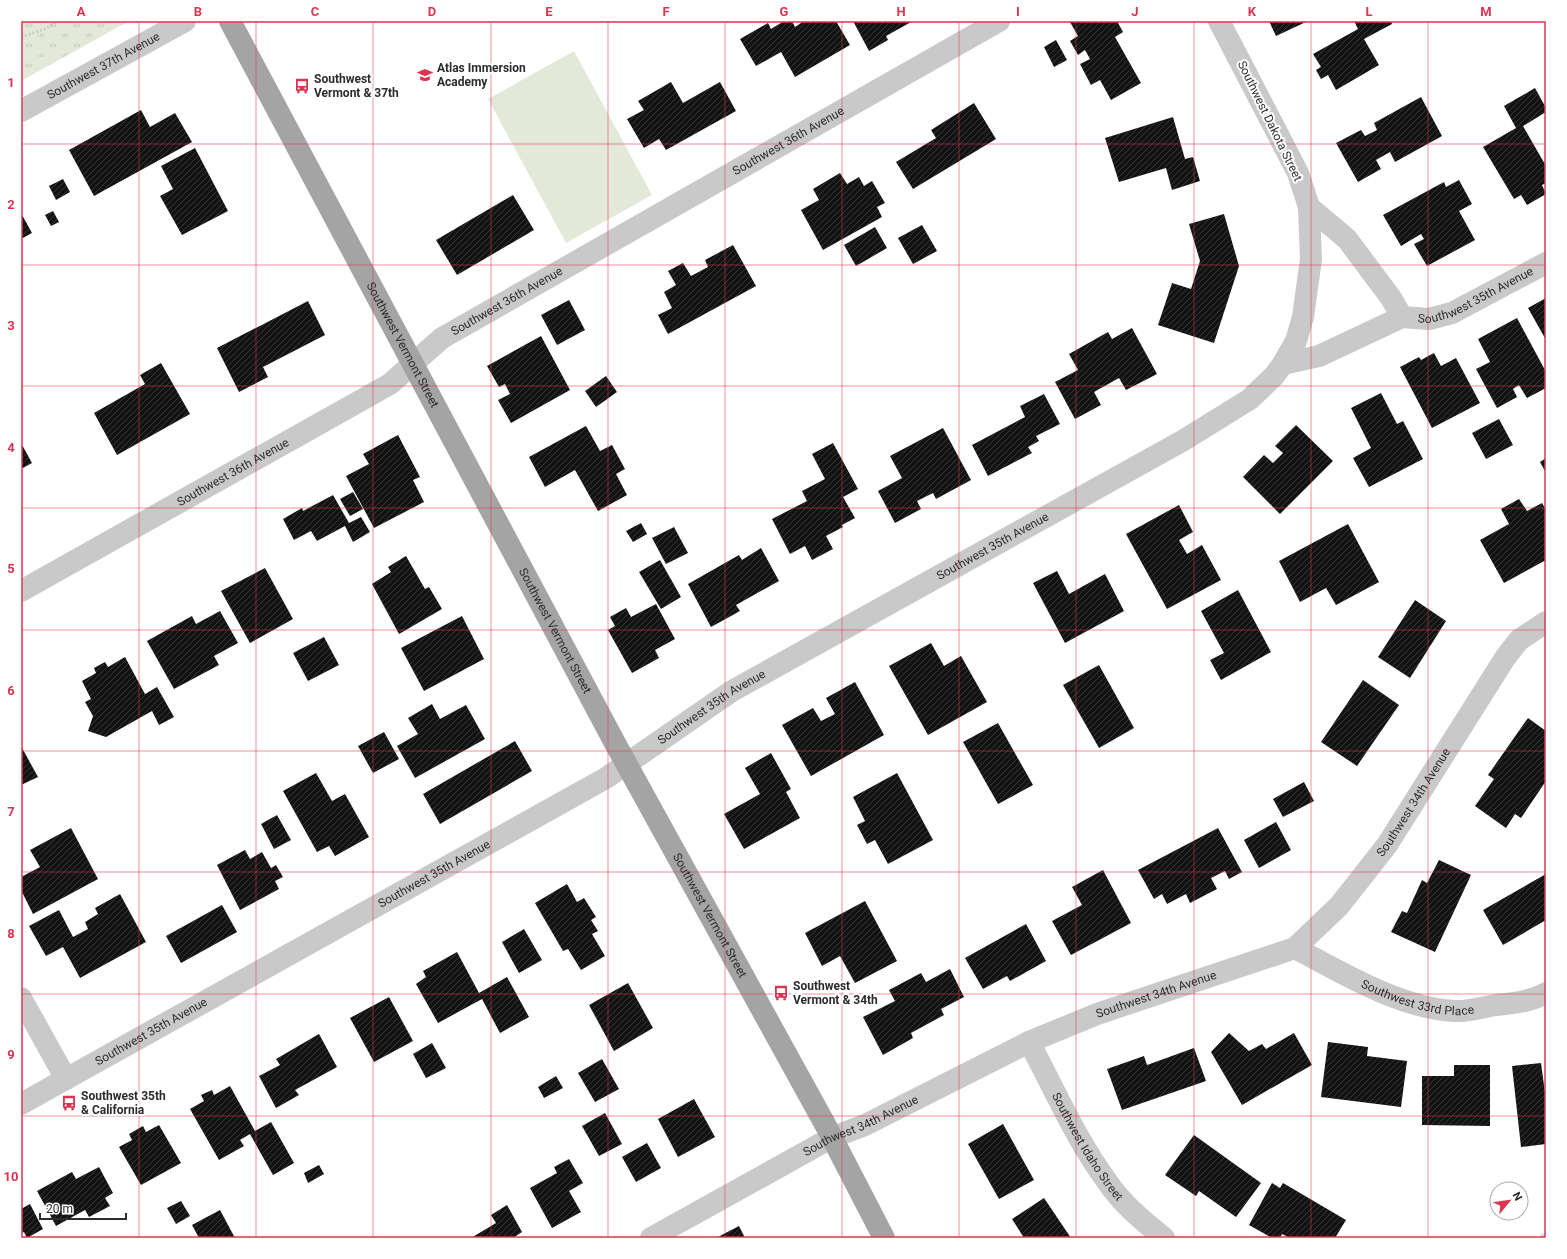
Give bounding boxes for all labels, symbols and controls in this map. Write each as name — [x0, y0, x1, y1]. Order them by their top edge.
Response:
text: A — [77, 4, 86, 19]
text: B — [194, 4, 202, 19]
text: C — [311, 4, 320, 19]
text: D — [428, 4, 436, 19]
text: E — [545, 4, 553, 19]
text: F — [662, 4, 670, 19]
text: G — [780, 4, 789, 19]
text: H — [896, 4, 906, 19]
text: I — [1016, 4, 1020, 19]
text: J — [1131, 4, 1139, 19]
text: K — [1248, 4, 1257, 19]
text: L — [1365, 4, 1373, 19]
text: M — [1480, 4, 1492, 19]
street label: Southwest 37th Avenue — [45, 29, 162, 102]
street label: Southwest Dakota Street — [1235, 59, 1305, 183]
place label: Atlas Immersion Academy — [437, 61, 526, 89]
school or university icon: Atlas Immersion Academy — [416, 66, 434, 84]
place label: Southwest Vermont & 37th — [314, 72, 399, 100]
text: 1 — [7, 75, 15, 90]
bus stop icon: Southwest Vermont & 37th — [293, 77, 311, 95]
street label: Southwest 36th Avenue — [730, 104, 847, 178]
text: 2 — [7, 197, 15, 212]
street label: Southwest 36th Avenue — [449, 264, 565, 338]
street label: Southwest 35th Avenue — [1417, 264, 1536, 326]
street label: Southwest Vermont Street — [364, 280, 442, 410]
text: 3 — [7, 318, 15, 333]
street label: Southwest 36th Avenue — [175, 435, 291, 509]
text: 4 — [7, 440, 15, 455]
street label: Southwest 35th Avenue — [934, 510, 1051, 583]
text: 5 — [7, 561, 15, 576]
street label: Southwest Vermont Street — [516, 566, 594, 696]
street label: Southwest 35th Avenue — [655, 667, 768, 747]
text: 6 — [7, 683, 15, 698]
street label: Southwest 34th Avenue — [1374, 746, 1453, 859]
text: 7 — [7, 804, 15, 819]
street label: Southwest 35th Avenue — [376, 837, 493, 911]
street label: Southwest Vermont Street — [670, 851, 750, 980]
text: 8 — [7, 926, 15, 941]
street label: Southwest 34th Avenue — [1094, 968, 1218, 1021]
street label: Southwest 33rd Place — [1359, 977, 1475, 1018]
place label: Southwest Vermont & 34th — [793, 979, 878, 1007]
bus stop icon: Southwest Vermont & 34th — [772, 984, 790, 1002]
street label: Southwest 35th Avenue — [93, 995, 210, 1068]
text: 9 — [7, 1047, 15, 1062]
place label: Southwest 35th & California — [81, 1089, 166, 1117]
street label: Southwest Idaho Street — [1049, 1090, 1126, 1204]
street label: Southwest 34th Avenue — [801, 1092, 921, 1159]
bus stop icon: Southwest 35th & California — [60, 1094, 78, 1112]
text: 10 — [4, 1169, 18, 1184]
north arrow — [1489, 1181, 1529, 1221]
text: N — [1510, 1190, 1525, 1203]
scale bar — [40, 1195, 126, 1221]
text: 20 m — [46, 1202, 73, 1216]

